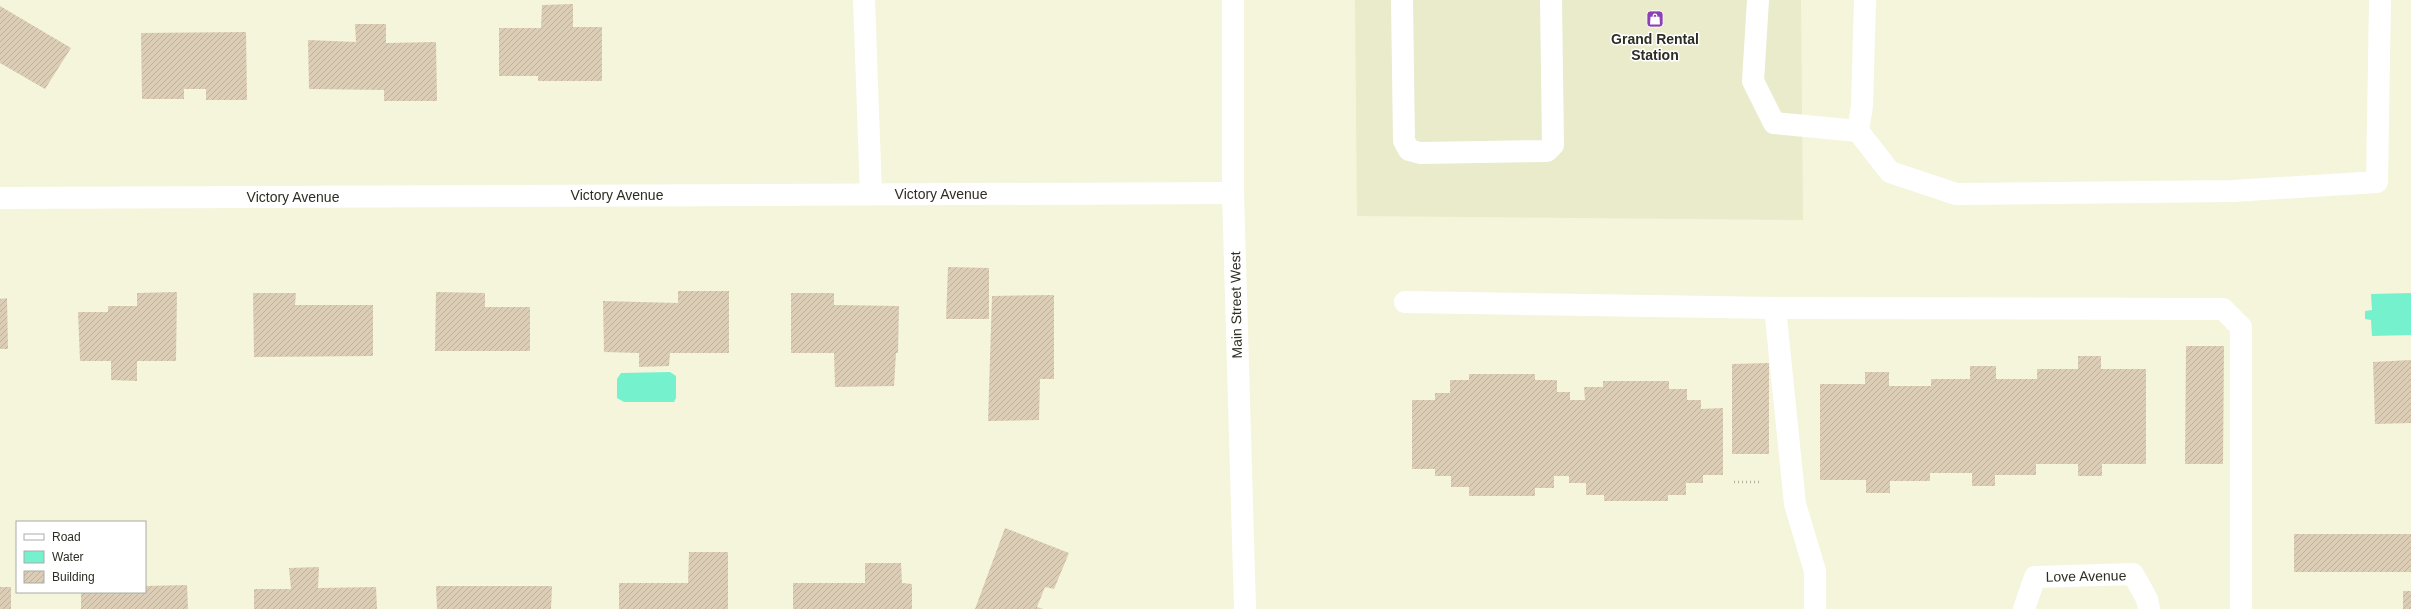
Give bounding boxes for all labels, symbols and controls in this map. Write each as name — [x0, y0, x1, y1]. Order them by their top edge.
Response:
shop icon: Grand Rental Station — [1645, 9, 1665, 29]
place label: Grand Rental Station — [1611, 31, 1699, 63]
street label: Victory Avenue — [895, 186, 988, 202]
street label: Victory Avenue — [571, 187, 664, 203]
street label: Victory Avenue — [247, 189, 340, 205]
street label: Main Street West — [1227, 251, 1245, 359]
legend — [16, 521, 146, 593]
text: Road — [52, 530, 81, 544]
text: Water — [52, 550, 84, 564]
street label: Love Avenue — [2046, 567, 2127, 585]
text: Building — [52, 570, 95, 584]

